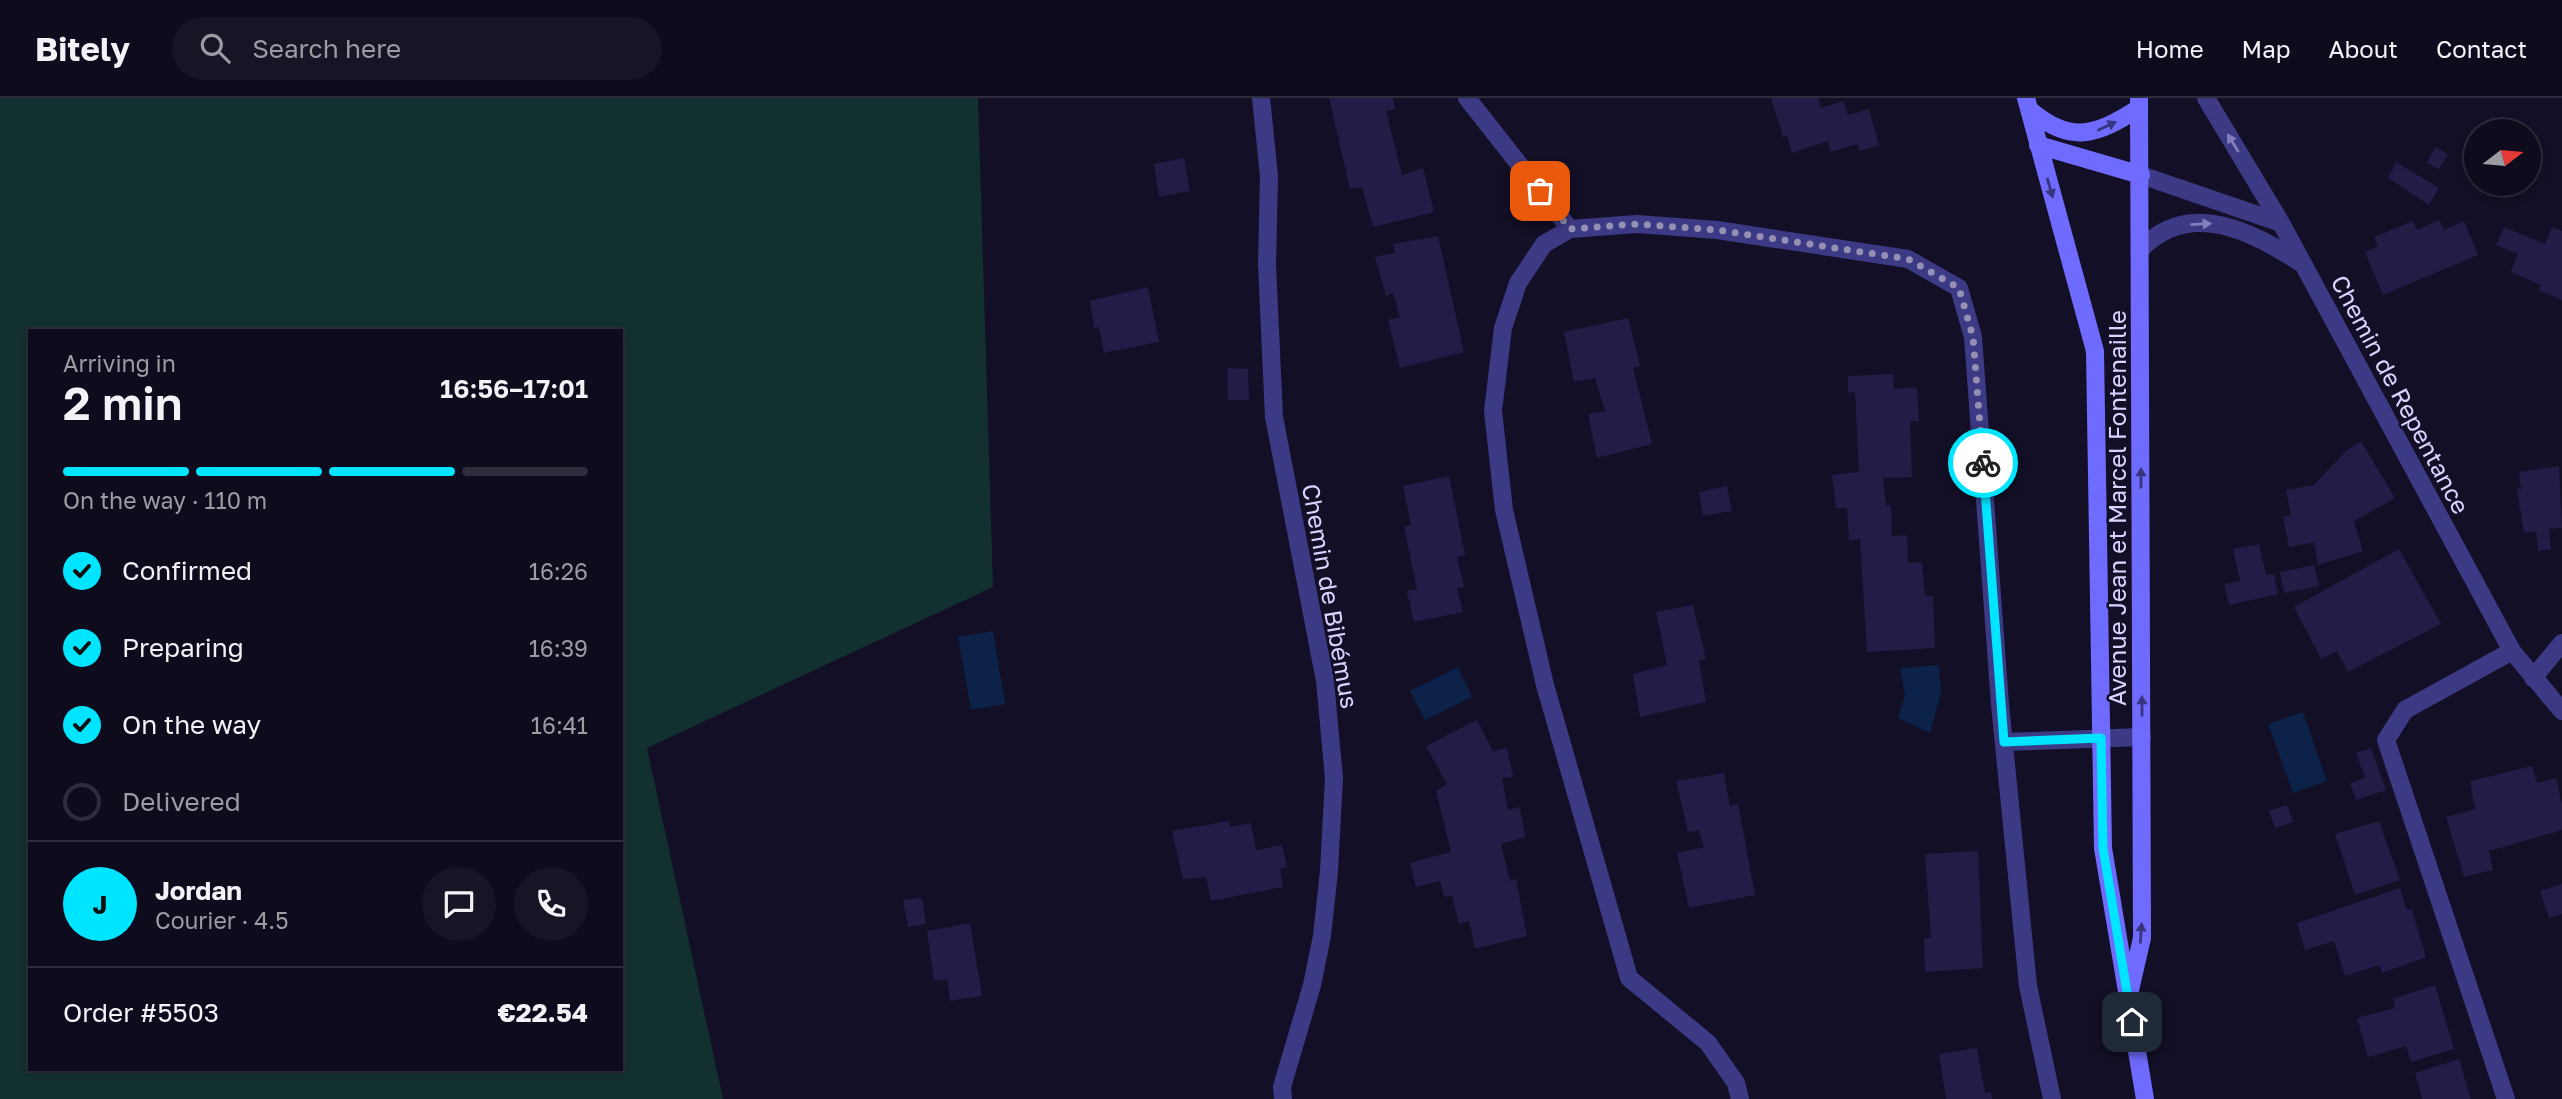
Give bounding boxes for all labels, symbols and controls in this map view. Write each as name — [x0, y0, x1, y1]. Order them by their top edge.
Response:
search box — [172, 17, 662, 80]
text: Bitely — [35, 29, 130, 68]
icon: search — [196, 29, 234, 67]
text: Search here — [252, 33, 401, 64]
text: Home — [2136, 34, 2204, 63]
text: Map — [2242, 34, 2291, 63]
text: About — [2329, 34, 2398, 63]
text: Contact — [2436, 34, 2527, 63]
north arrow — [2464, 119, 2541, 196]
map controls — [2464, 119, 2541, 196]
one-way arrow — [2097, 120, 2117, 132]
one-way arrow — [2227, 134, 2239, 153]
pin — [1510, 161, 1570, 221]
icon: bag — [1521, 172, 1559, 210]
one-way arrow — [2045, 177, 2056, 199]
one-way arrow — [2191, 218, 2213, 229]
street label: Chemin de Repentance — [2326, 270, 2476, 518]
street label: Avenue Jean et Marcel Fontenaille — [2102, 310, 2131, 706]
text: Arriving in — [63, 349, 176, 377]
text: 16:56–17:01 — [440, 373, 588, 404]
text: 2 min — [63, 375, 183, 430]
courier — [1948, 428, 2018, 498]
icon: bike — [1964, 444, 2002, 482]
one-way arrow — [2135, 467, 2147, 489]
street label: Chemin de Bibémus — [1297, 481, 1365, 711]
text: On the way · 110 m — [63, 486, 267, 514]
icon: check — [63, 552, 101, 590]
text: Confirmed — [122, 555, 252, 586]
text: 16:26 — [529, 557, 588, 585]
icon: check — [63, 629, 101, 667]
text: Preparing — [122, 632, 244, 663]
text: 16:39 — [529, 634, 588, 662]
one-way arrow — [2136, 695, 2147, 717]
icon: check — [63, 706, 101, 744]
text: On the way — [122, 709, 261, 740]
text: 16:41 — [531, 711, 588, 739]
text: Delivered — [122, 786, 241, 817]
button: chat — [422, 867, 496, 941]
button: phone — [514, 867, 588, 941]
text: Jordan — [155, 875, 242, 906]
text: J — [93, 889, 107, 920]
text: Courier · 4.5 — [155, 906, 288, 934]
one-way arrow — [2136, 922, 2147, 944]
pin — [2102, 992, 2162, 1052]
text: Order #5503 — [63, 997, 219, 1028]
text: €22.54 — [498, 997, 588, 1028]
icon: home — [2113, 1003, 2151, 1041]

